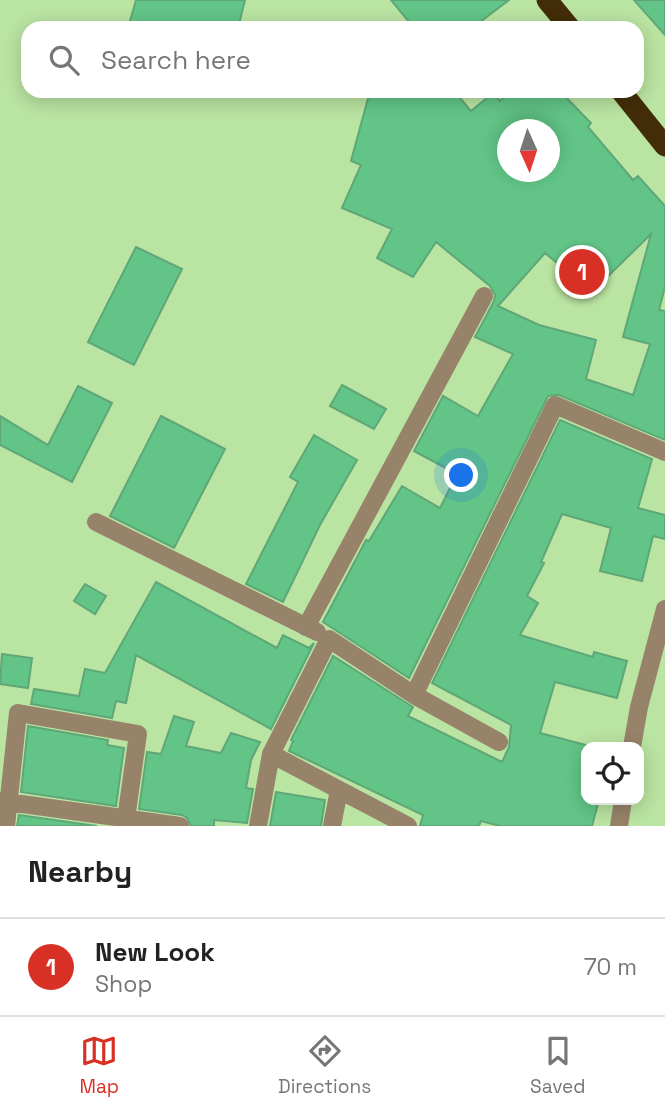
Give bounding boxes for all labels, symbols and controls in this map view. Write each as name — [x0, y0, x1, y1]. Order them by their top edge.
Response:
search box — [21, 21, 644, 98]
icon: search — [45, 41, 83, 79]
text: Search here — [101, 43, 251, 77]
north arrow — [497, 119, 560, 182]
pin: 1 — [559, 246, 605, 298]
your location — [444, 458, 478, 492]
map controls — [581, 742, 644, 805]
button: locate — [581, 742, 644, 805]
text: Nearby — [28, 852, 132, 891]
text: New Look — [95, 935, 215, 969]
text: 1 — [46, 952, 56, 982]
text: 70 m — [584, 952, 637, 982]
text: Shop — [95, 969, 152, 999]
tab: Map — [79, 1032, 119, 1099]
tab: Directions — [278, 1032, 371, 1099]
tab: Saved — [530, 1032, 586, 1099]

